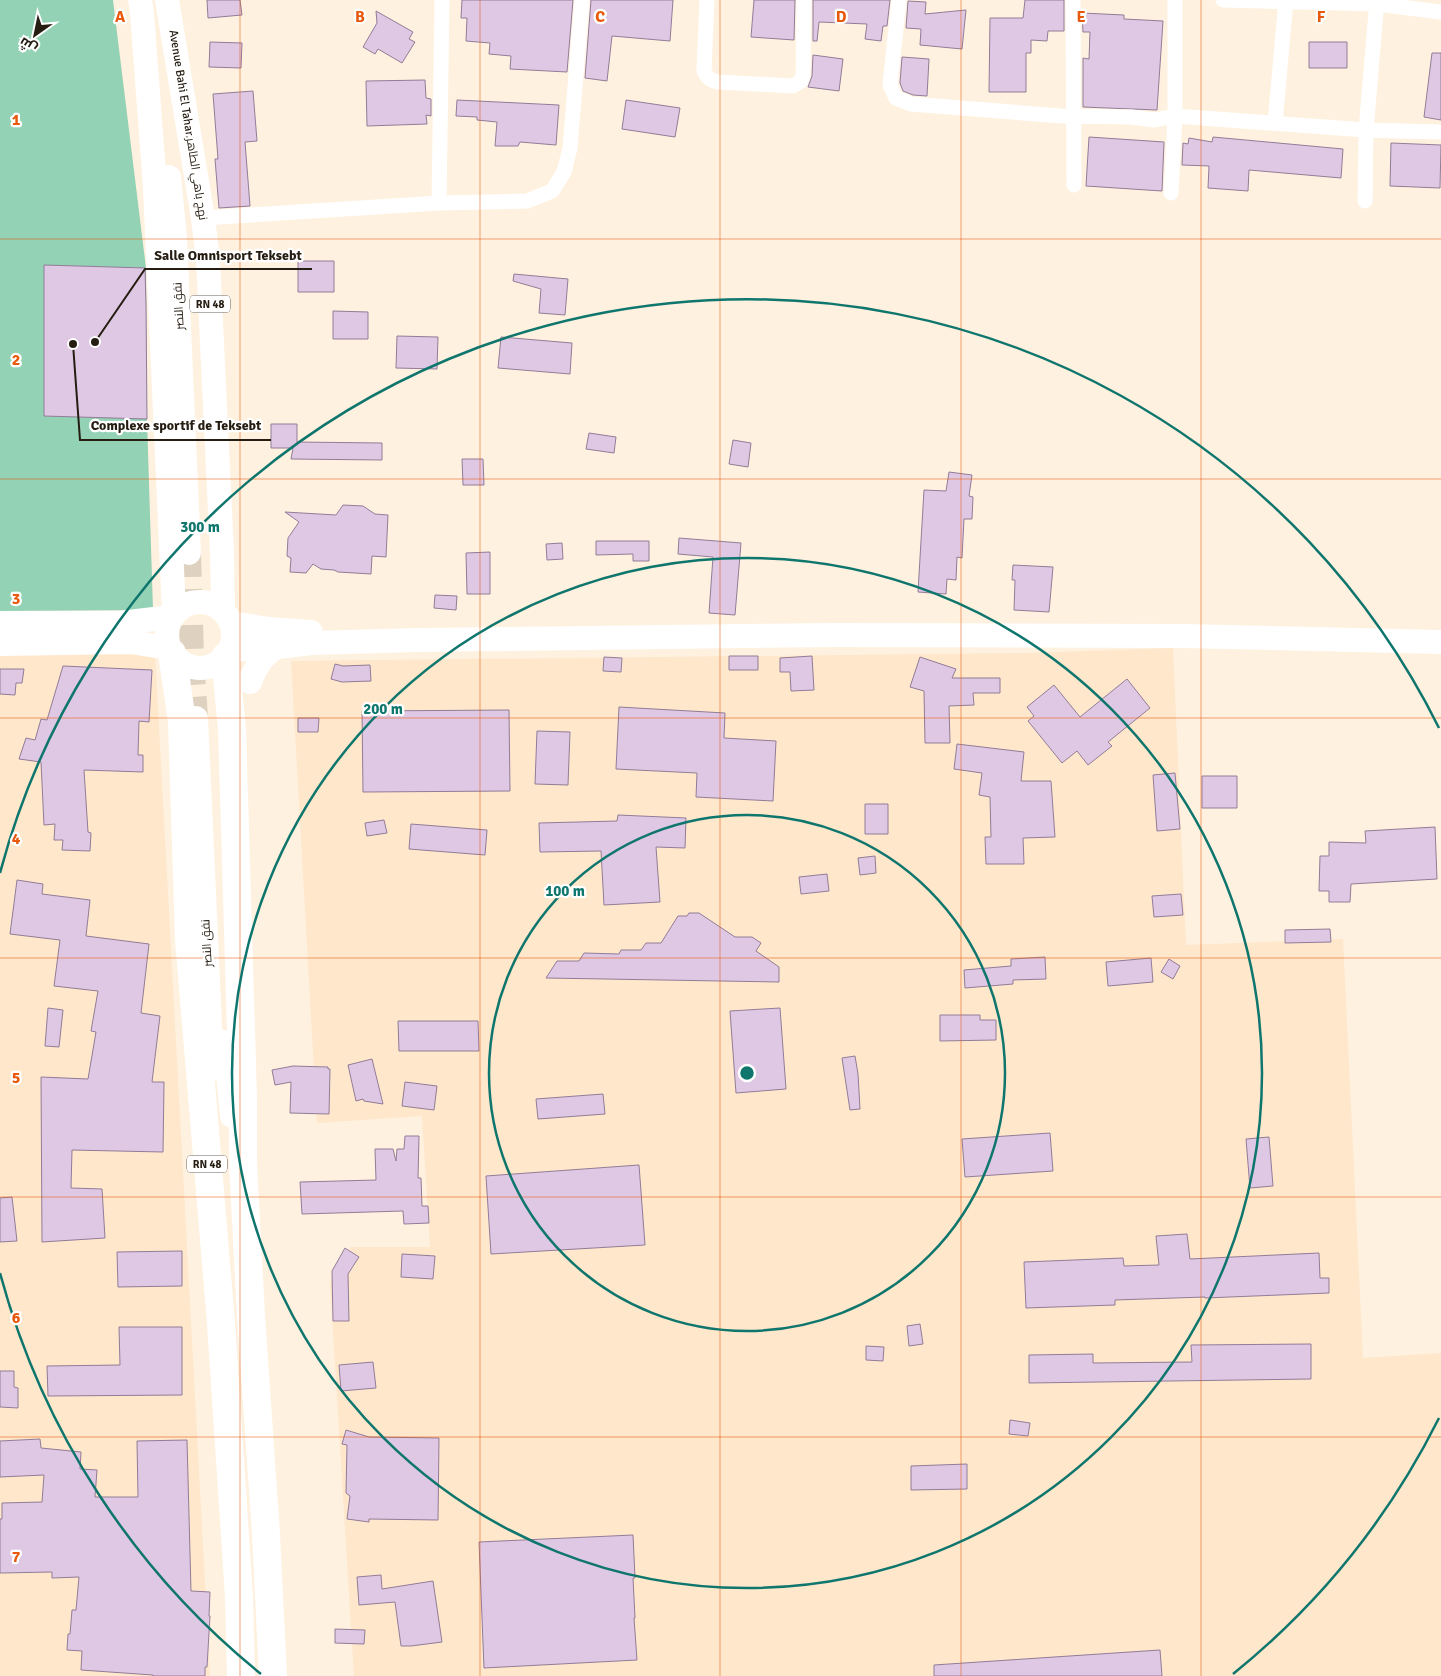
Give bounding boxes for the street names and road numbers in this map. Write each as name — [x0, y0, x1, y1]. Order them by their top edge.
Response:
street label: Avenue Bahi El Tahar,نهج باهي الطاهر — [164, 29, 210, 222]
street label: نفق النصر — [170, 282, 188, 331]
road number: RN 48 — [190, 296, 230, 312]
street label: نفق النصر — [198, 919, 216, 968]
road number: RN 48 — [187, 1156, 227, 1172]

